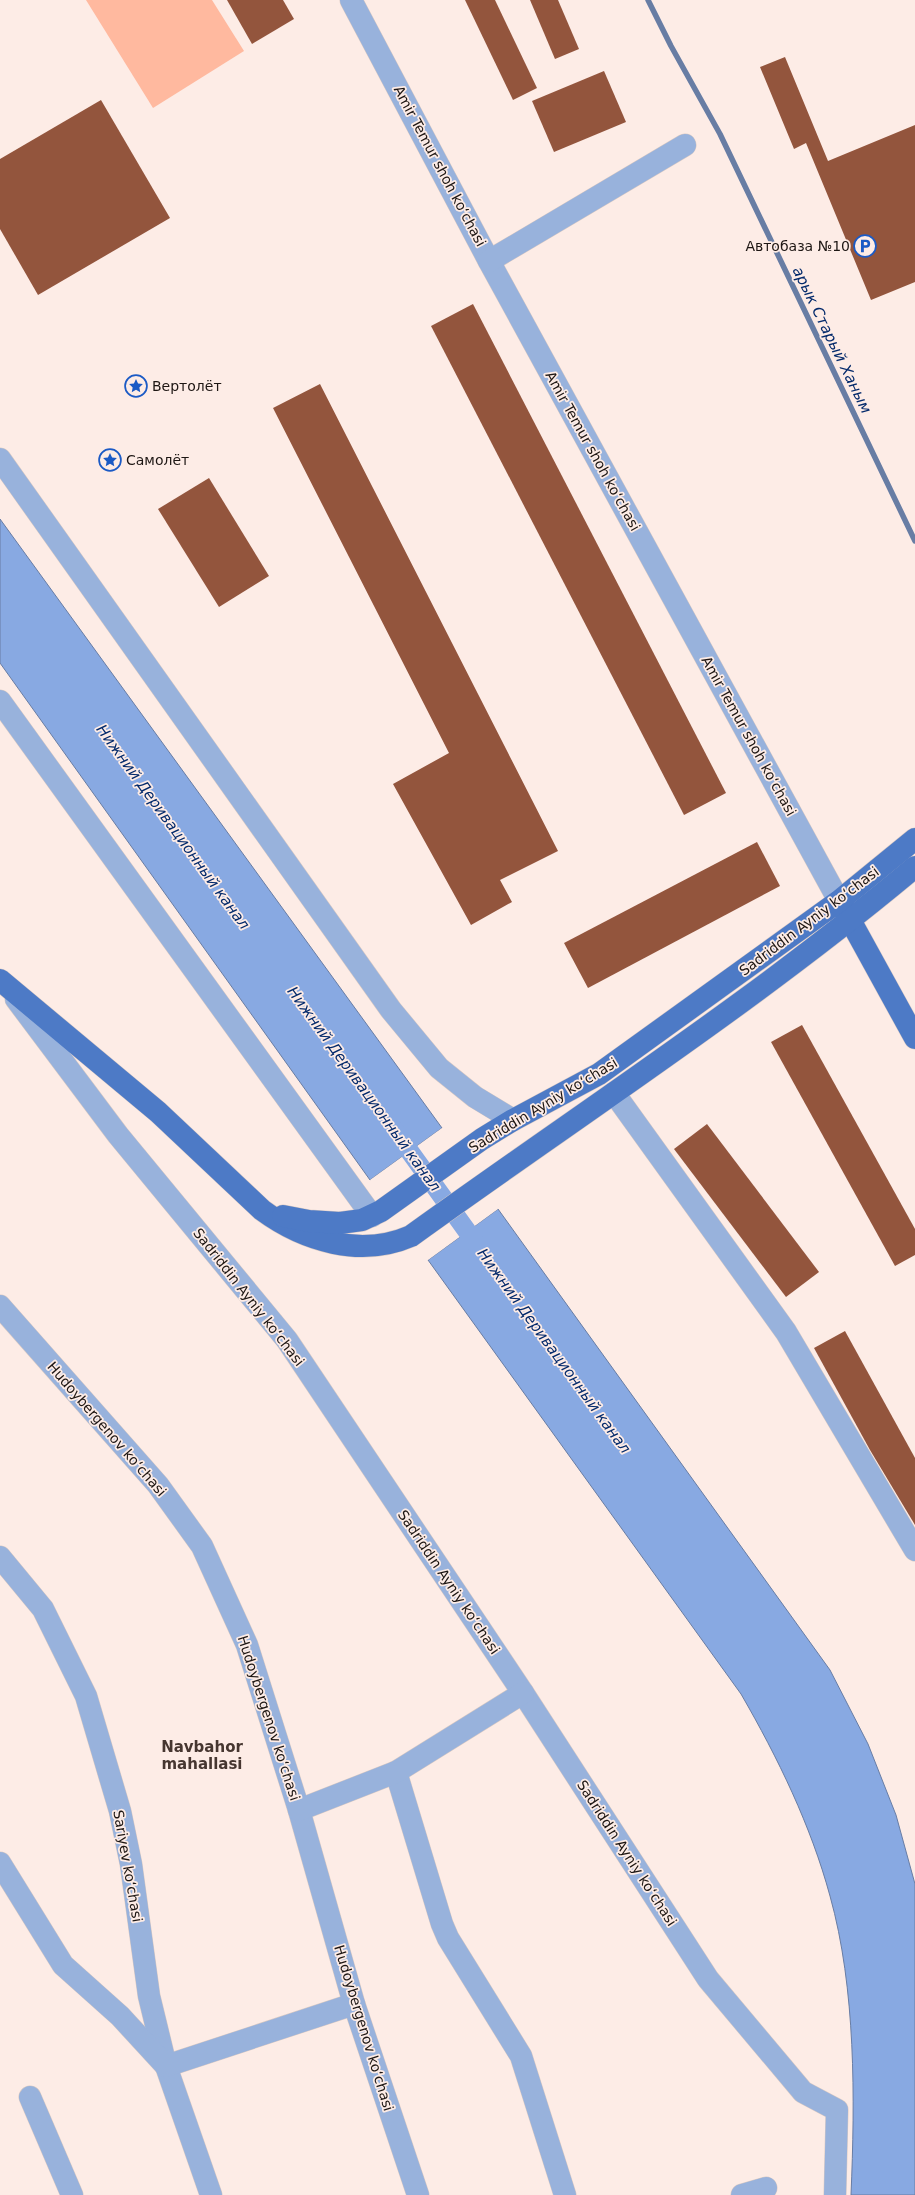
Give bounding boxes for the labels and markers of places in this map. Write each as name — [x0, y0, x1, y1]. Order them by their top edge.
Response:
parking icon: Автобаза №10 — [852, 233, 878, 259]
place label: Автобаза №10 — [745, 238, 850, 254]
place icon: Вертолёт — [123, 373, 149, 399]
place label: Вертолёт — [152, 378, 222, 394]
place icon: Самолёт — [97, 447, 123, 473]
place label: Самолёт — [126, 452, 189, 468]

